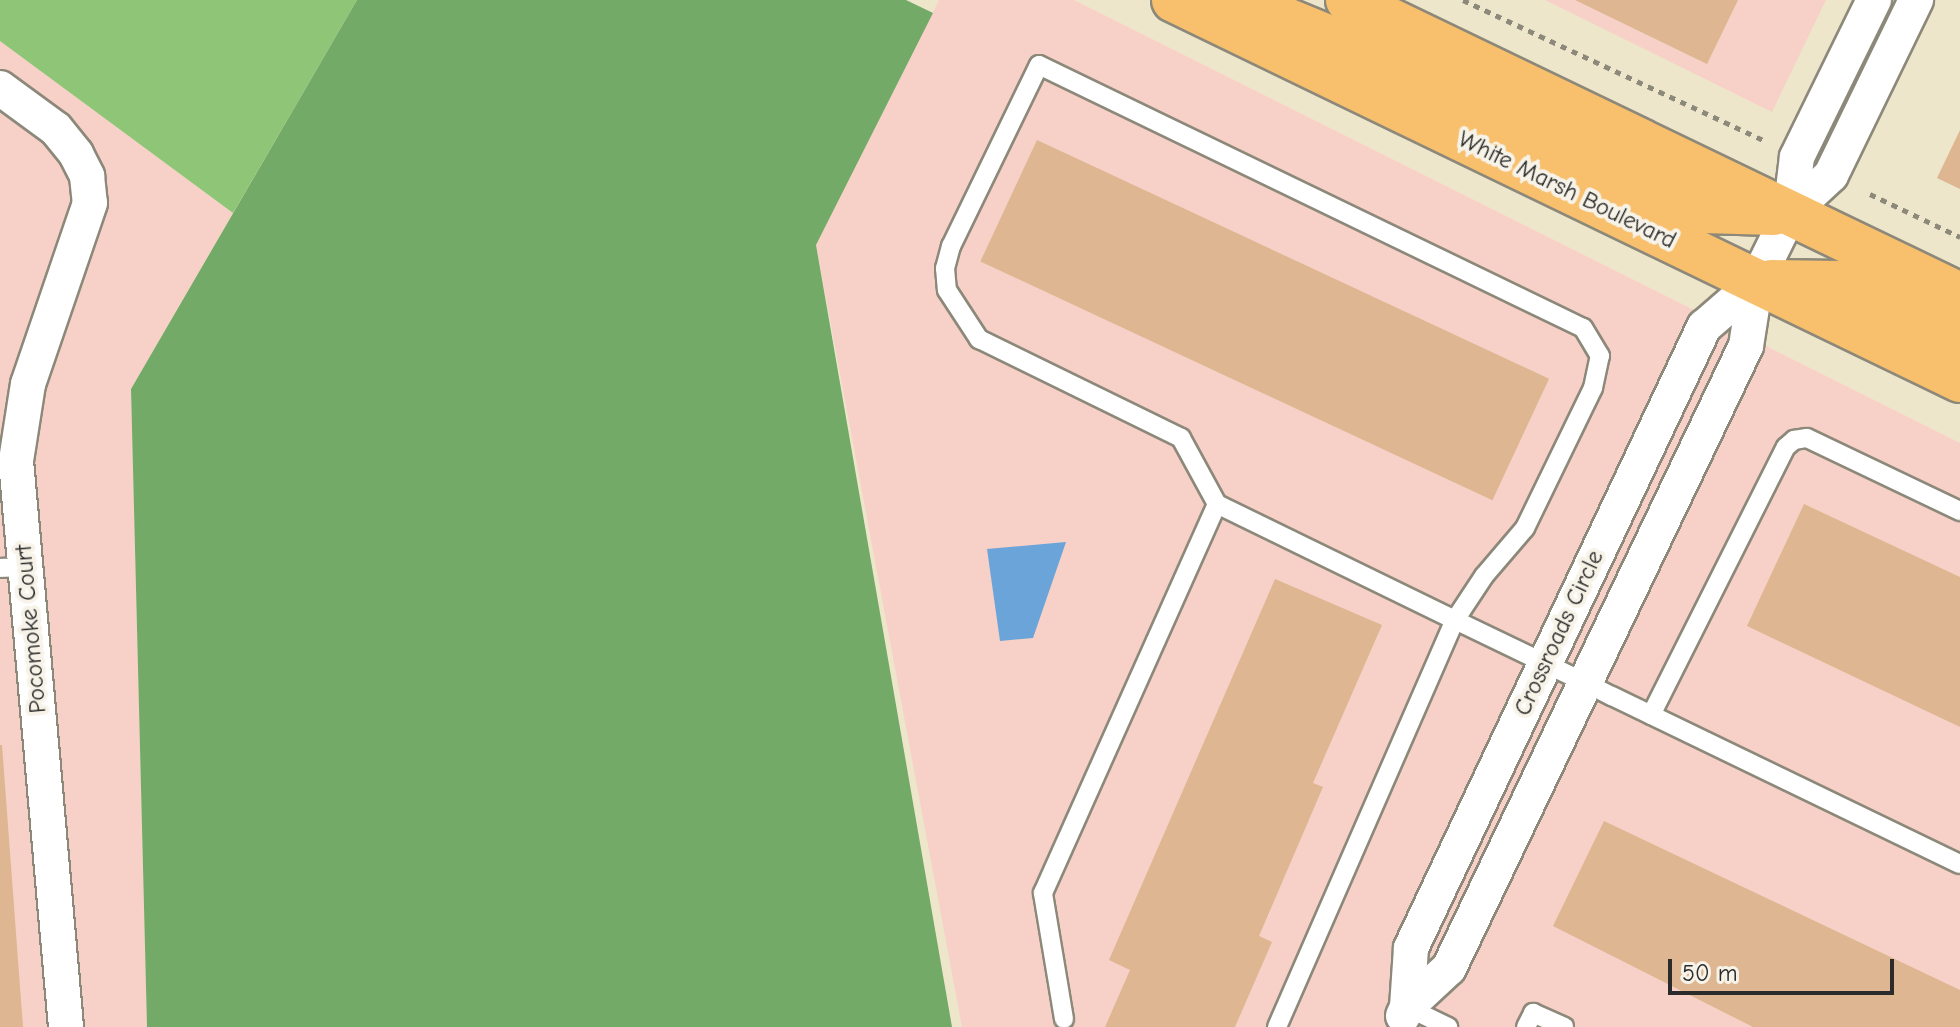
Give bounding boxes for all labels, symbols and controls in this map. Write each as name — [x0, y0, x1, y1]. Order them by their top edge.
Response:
street label: White Marsh Boulevard — [1453, 125, 1681, 255]
street label: Pocomoke Court — [9, 543, 53, 715]
street label: Crossroads Circle — [1508, 546, 1610, 720]
scale bar — [1672, 943, 1898, 993]
text: 50 m — [1682, 959, 1738, 987]

